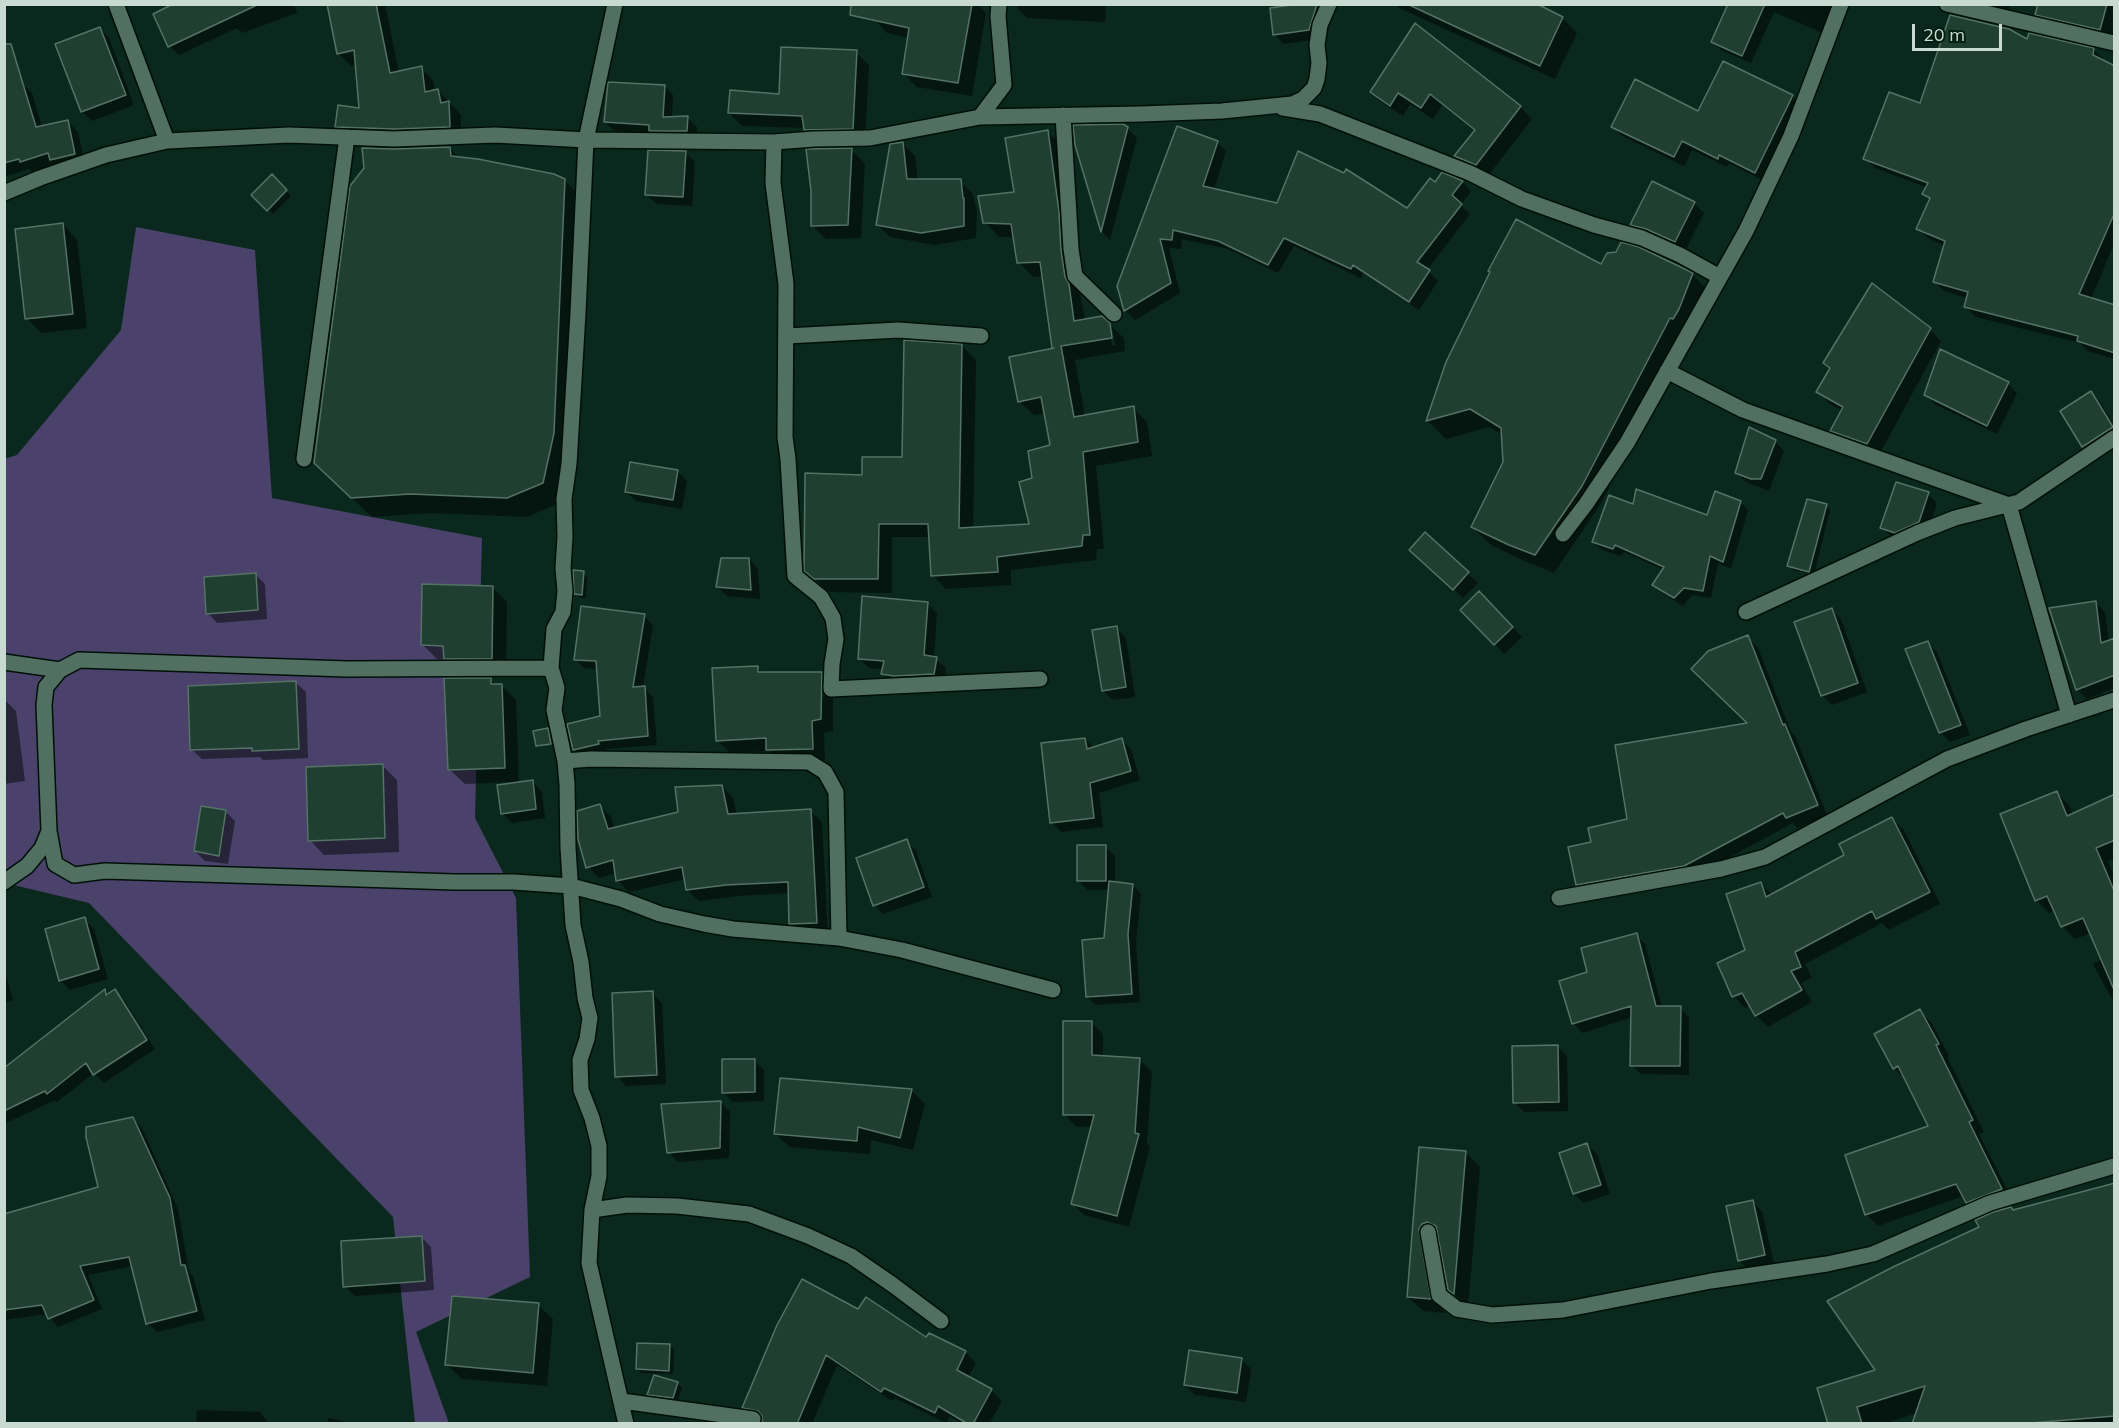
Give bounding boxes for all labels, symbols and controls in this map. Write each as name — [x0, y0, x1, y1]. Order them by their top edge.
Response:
scale bar — [1915, 12, 2005, 50]
text: 20 m — [1923, 23, 1965, 46]

